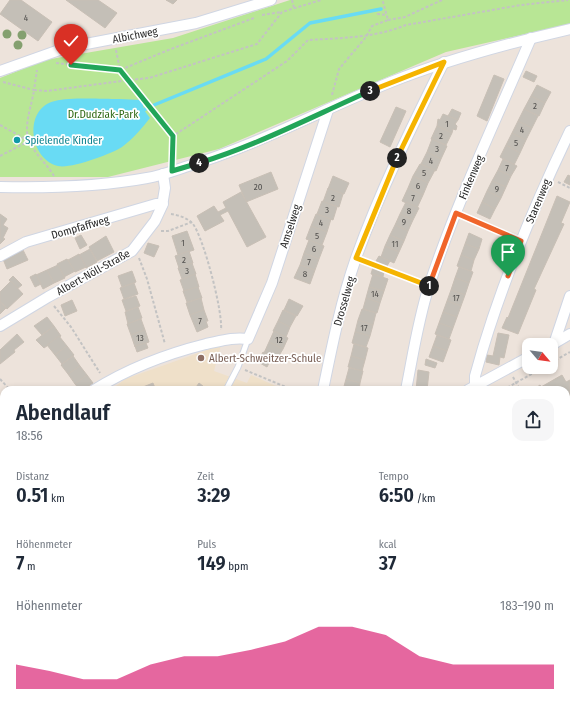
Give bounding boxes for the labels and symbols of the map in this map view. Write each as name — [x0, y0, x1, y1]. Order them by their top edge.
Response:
house number: 4 — [24, 13, 29, 23]
pin — [54, 24, 88, 65]
street label: Albichweg — [111, 25, 160, 46]
pin: 3 — [360, 81, 380, 101]
house number: 2 — [533, 101, 537, 111]
park label: Dr.Dudziak-Park — [68, 108, 139, 121]
house number: 1 — [445, 119, 449, 129]
house number: 4 — [520, 125, 525, 135]
house number: 2 — [439, 131, 443, 141]
place label: Spielende Kinder — [25, 134, 102, 147]
marker: Spielende Kinder — [12, 135, 22, 145]
house number: 5 — [514, 138, 518, 148]
house number: 3 — [435, 144, 439, 154]
pin: 2 — [387, 148, 407, 168]
street label: Finkenweg — [456, 152, 487, 201]
pin: 4 — [189, 153, 209, 173]
house number: 4 — [429, 156, 434, 166]
house number: 7 — [505, 163, 509, 173]
house number: 5 — [422, 168, 426, 178]
street label: Starenweg — [523, 176, 554, 225]
house number: 6 — [416, 181, 421, 191]
house number: 20 — [254, 182, 263, 192]
house number: 9 — [495, 184, 499, 194]
house number: 2 — [331, 193, 335, 203]
house number: 7 — [411, 193, 415, 203]
street label: Amselweg — [277, 202, 304, 250]
house number: 3 — [325, 205, 329, 215]
house number: 8 — [407, 206, 412, 216]
street label: Dompfaffweg — [50, 213, 111, 242]
house number: 9 — [402, 217, 406, 227]
house number: 4 — [319, 218, 324, 228]
house number: 5 — [315, 231, 319, 241]
pin — [491, 235, 525, 276]
house number: 1 — [181, 238, 185, 248]
house number: 11 — [392, 239, 398, 249]
house number: 6 — [312, 244, 317, 254]
street label: Albert-Nöll-Straße — [54, 247, 132, 298]
house number: 2 — [182, 255, 186, 265]
house number: 7 — [307, 257, 311, 267]
house number: 3 — [185, 266, 189, 276]
house number: 8 — [303, 269, 308, 279]
street label: Drosselweg — [331, 274, 358, 328]
pin: 1 — [419, 276, 439, 296]
house number: 14 — [371, 289, 380, 299]
house number: 17 — [452, 293, 460, 303]
house number: 7 — [198, 316, 202, 326]
house number: 17 — [360, 323, 368, 333]
house number: 13 — [136, 333, 144, 343]
house number: 12 — [275, 335, 283, 345]
north arrow — [522, 338, 558, 374]
place label: Albert-Schweitzer-Schule — [209, 352, 321, 365]
marker: Albert-Schweitzer-Schule — [196, 353, 206, 363]

